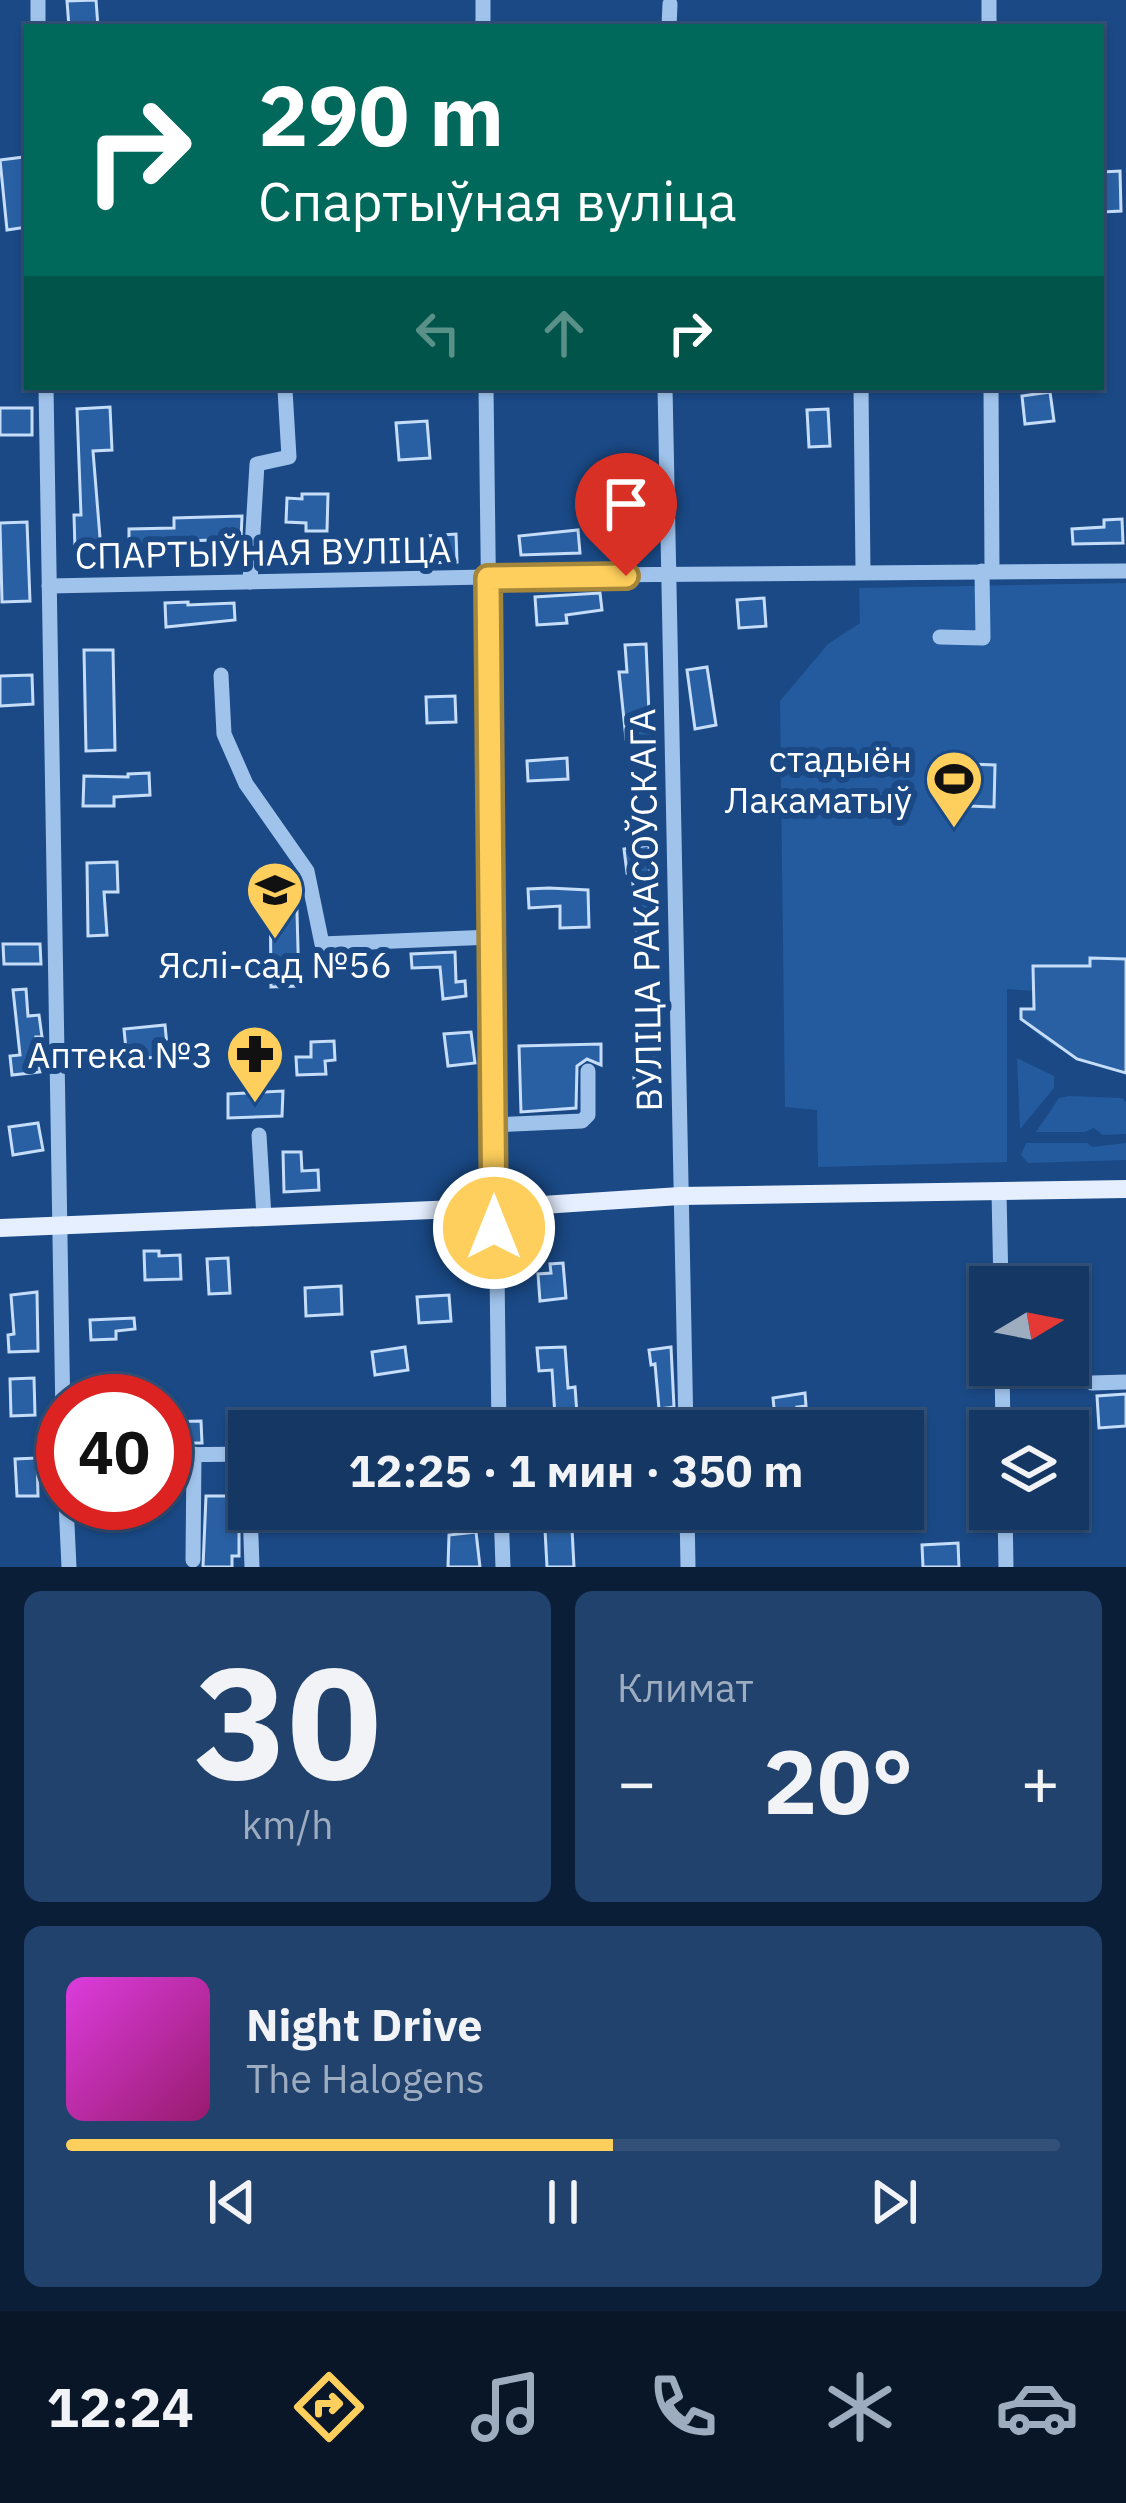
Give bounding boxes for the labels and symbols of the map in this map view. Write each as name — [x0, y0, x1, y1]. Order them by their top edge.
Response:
pin — [575, 453, 677, 576]
street label: СПАРТЫЎНАЯ ВУЛІЦА — [74, 525, 452, 579]
street label: ВУЛІЦА РАКАСОЎСКАГА — [618, 708, 672, 1112]
place label: стадыён Лакаматыў — [725, 735, 912, 823]
sports icon: стадыён Лакаматыў — [923, 748, 985, 830]
school or university icon: Яслі-сад №56 — [244, 859, 306, 941]
place label: Яслі-сад №56 — [158, 941, 392, 988]
pharmacy icon: Аптека №3 — [224, 1023, 286, 1105]
place label: Аптека №3 — [27, 1031, 213, 1078]
position arrow — [431, 1165, 557, 1291]
north arrow — [969, 1266, 1089, 1386]
speed limit sign: 40 — [36, 1374, 192, 1530]

